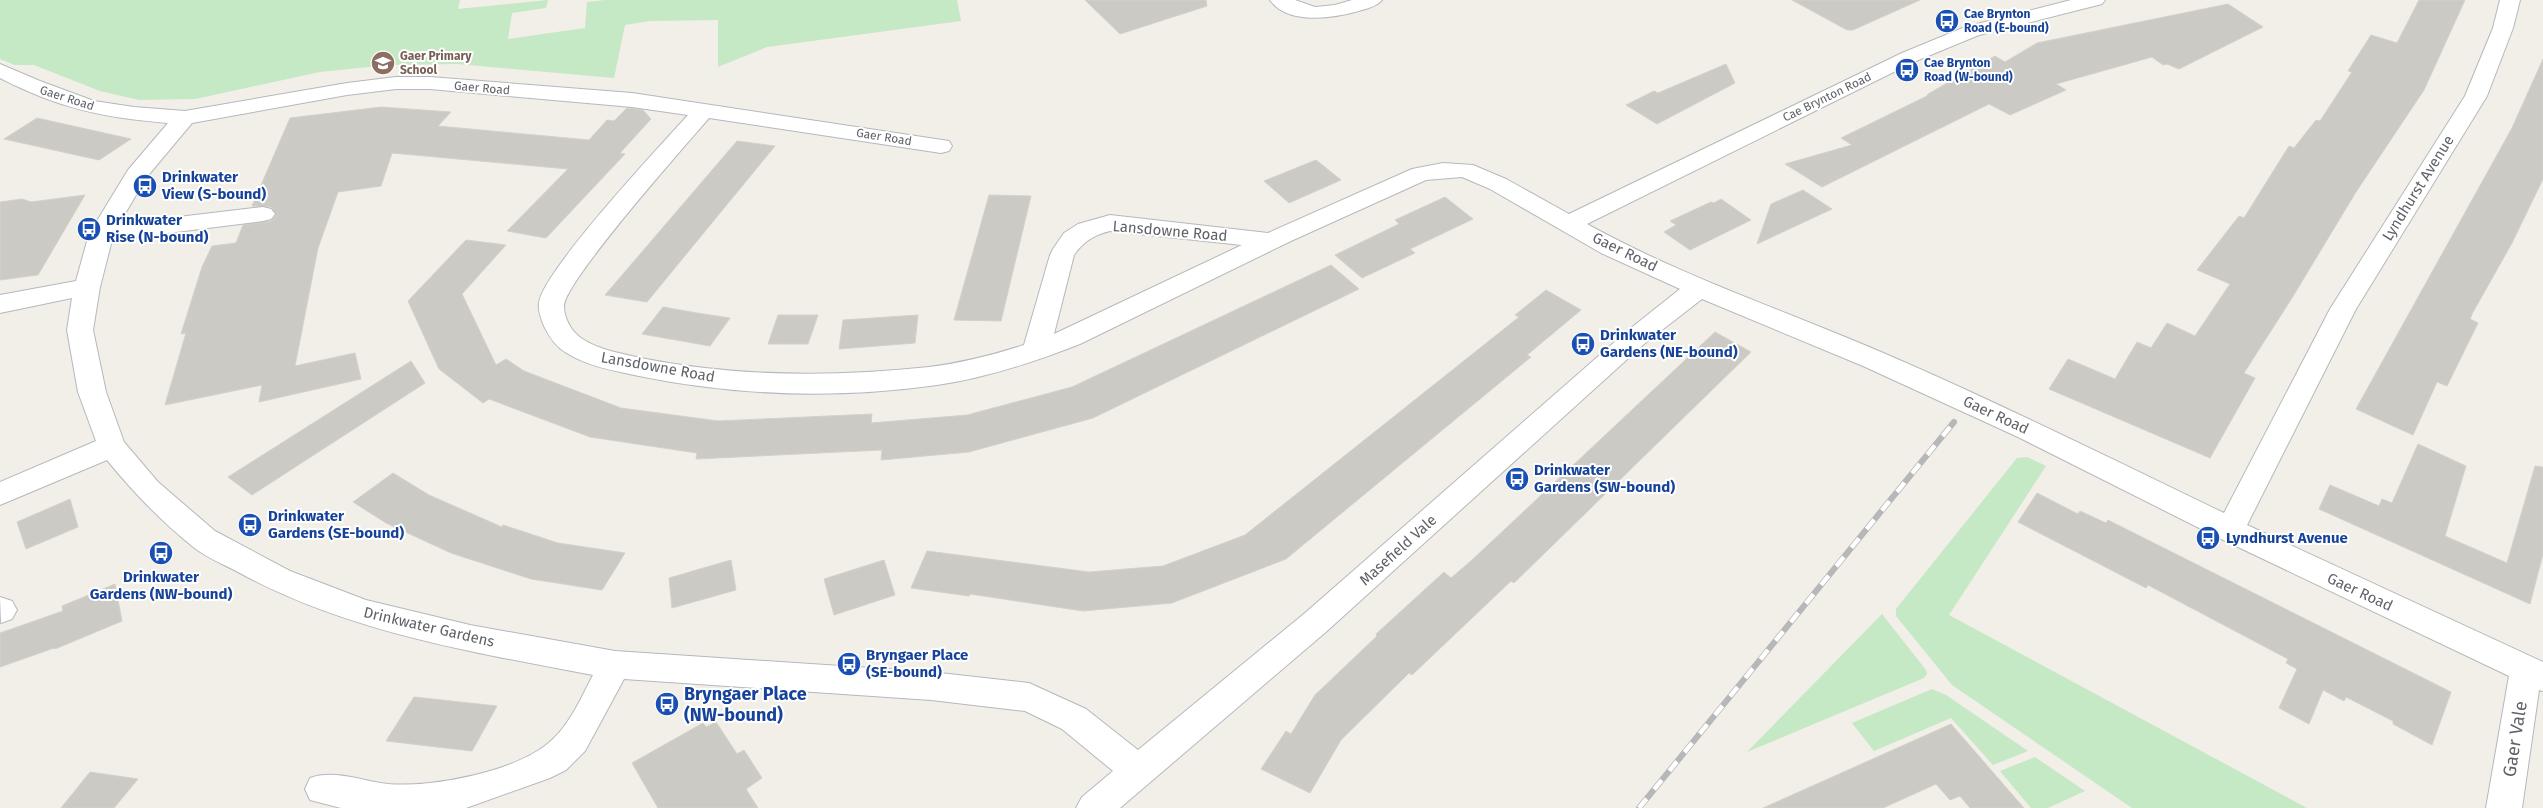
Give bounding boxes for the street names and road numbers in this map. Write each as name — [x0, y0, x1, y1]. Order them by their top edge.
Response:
street label: Cae Brynton Road — [1780, 69, 1874, 125]
street label: Gaer Road — [453, 79, 511, 97]
street label: Gaer Road — [38, 83, 96, 113]
street label: Gaer Road — [855, 126, 913, 148]
street label: Lyndhurst Avenue — [2378, 132, 2458, 244]
street label: Lansdowne Road — [1112, 217, 1228, 245]
street label: Gaer Road — [1590, 229, 1660, 275]
street label: Lansdowne Road — [600, 348, 716, 386]
street label: Gaer Road — [1960, 392, 2032, 438]
street label: Masefield Vale — [1356, 511, 1440, 589]
street label: Gaer Road — [2324, 569, 2396, 615]
street label: Drinkwater Gardens — [362, 603, 496, 651]
street label: Gaer Vale — [2498, 699, 2532, 779]

